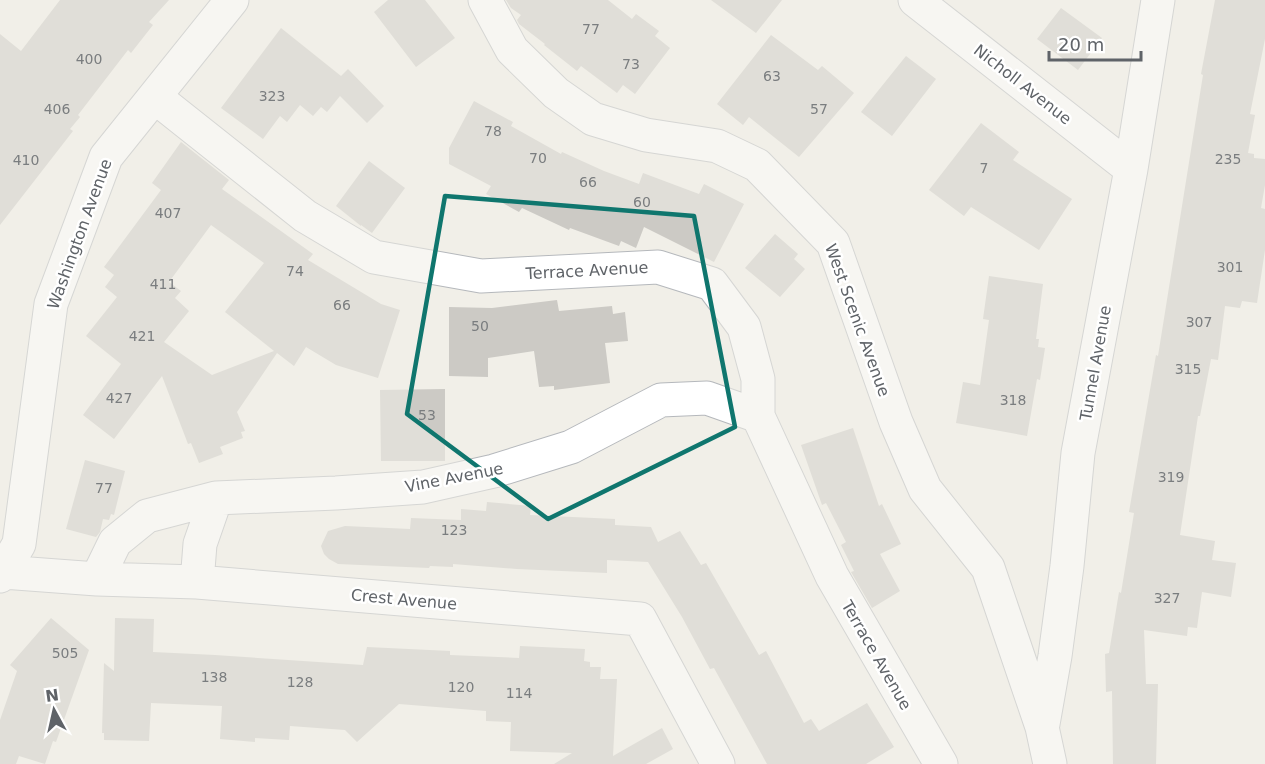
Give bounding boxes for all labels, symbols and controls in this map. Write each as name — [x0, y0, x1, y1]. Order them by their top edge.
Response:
house number: 77 — [582, 21, 600, 37]
scale bar — [1049, 24, 1140, 62]
text: 20 m — [1058, 34, 1104, 55]
street label: Nicholl Avenue — [970, 40, 1075, 128]
house number: 400 — [76, 51, 102, 67]
house number: 73 — [622, 56, 640, 72]
house number: 63 — [763, 68, 781, 84]
house number: 323 — [259, 88, 285, 104]
house number: 406 — [44, 101, 70, 117]
house number: 57 — [810, 101, 828, 117]
house number: 78 — [484, 123, 502, 139]
house number: 70 — [529, 150, 547, 166]
house number: 235 — [1215, 151, 1241, 167]
house number: 410 — [13, 152, 39, 168]
street label: Washington Avenue — [43, 156, 116, 312]
house number: 7 — [980, 160, 988, 176]
house number: 66 — [579, 174, 597, 190]
house number: 60 — [633, 194, 651, 210]
house number: 407 — [155, 205, 181, 221]
street label: West Scenic Avenue — [821, 241, 894, 399]
street label: Terrace Avenue — [524, 258, 649, 283]
house number: 301 — [1217, 259, 1243, 275]
house number: 74 — [286, 263, 304, 279]
house number: 411 — [150, 276, 176, 292]
house number: 66 — [333, 297, 351, 313]
street label: Tunnel Avenue — [1076, 304, 1115, 423]
house number: 307 — [1186, 314, 1212, 330]
house number: 50 — [471, 318, 489, 334]
house number: 421 — [129, 328, 155, 344]
house number: 315 — [1175, 361, 1201, 377]
house number: 427 — [106, 390, 132, 406]
house number: 318 — [1000, 392, 1026, 408]
house number: 53 — [418, 407, 436, 423]
street label: Vine Avenue — [403, 459, 505, 496]
house number: 319 — [1158, 469, 1184, 485]
house number: 77 — [95, 480, 113, 496]
house number: 123 — [441, 522, 467, 538]
street label: Crest Avenue — [350, 585, 458, 614]
house number: 327 — [1154, 590, 1180, 606]
street label: Terrace Avenue — [837, 596, 915, 713]
house number: 505 — [52, 645, 78, 661]
house number: 138 — [201, 669, 227, 685]
house number: 128 — [287, 674, 313, 690]
house number: 120 — [448, 679, 474, 695]
north arrow — [24, 680, 84, 740]
text: N — [44, 685, 60, 706]
house number: 114 — [506, 685, 532, 701]

